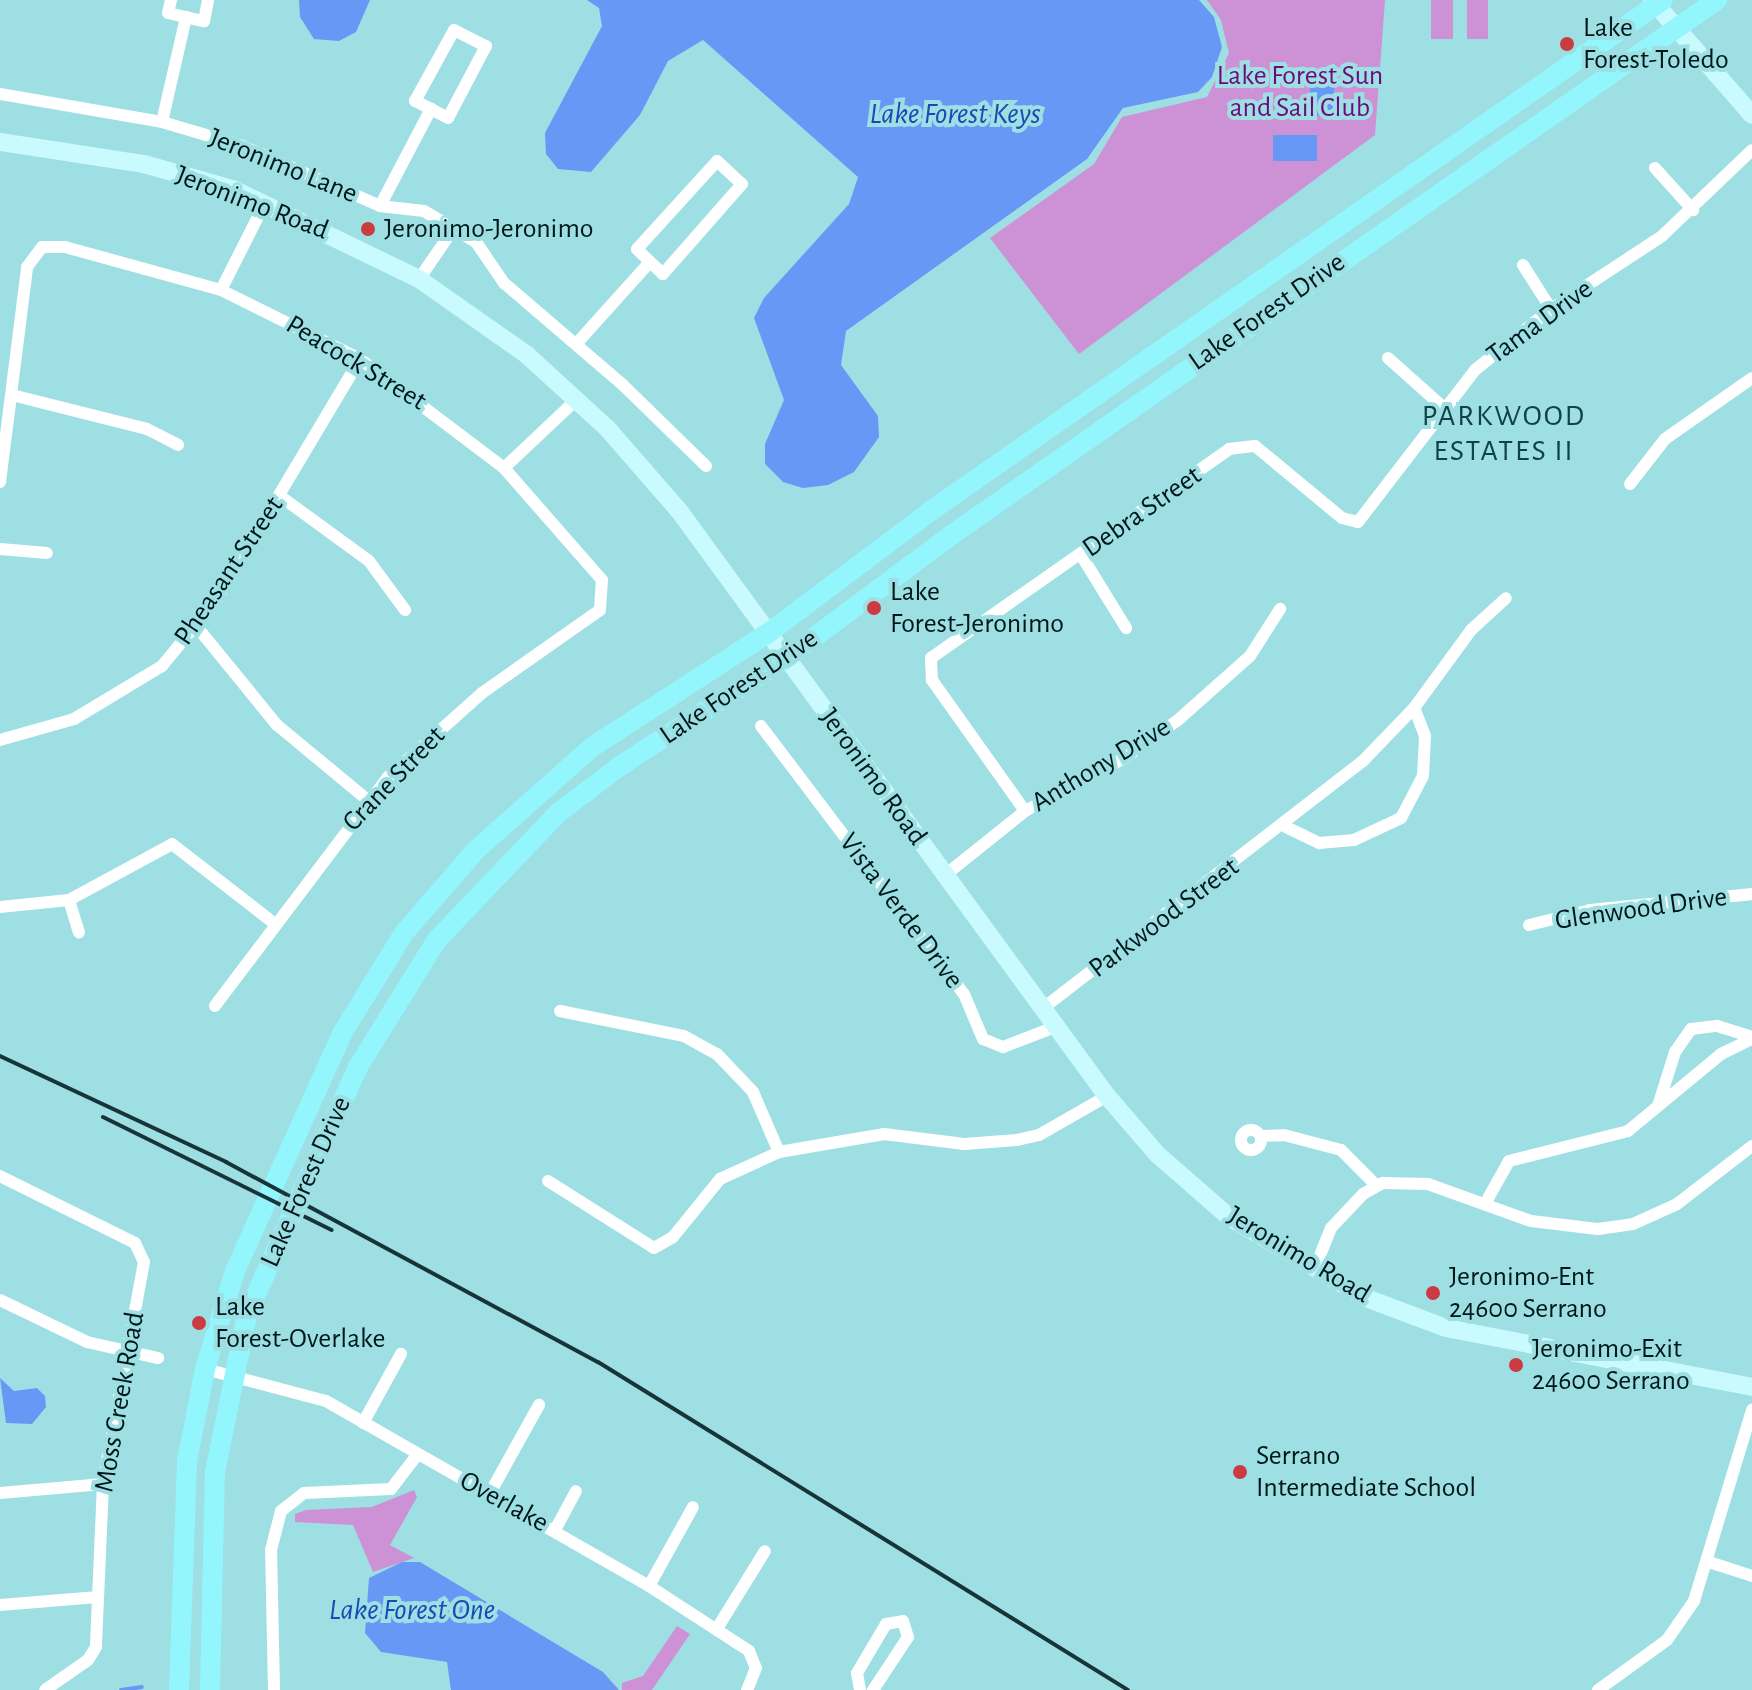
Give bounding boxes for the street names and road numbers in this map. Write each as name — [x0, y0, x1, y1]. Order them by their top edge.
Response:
street label: Jeronimo Lane — [204, 121, 362, 211]
street label: Jeronimo Road — [171, 158, 333, 248]
street label: Lake Forest Drive — [1182, 246, 1352, 378]
street label: Tama Drive — [1480, 272, 1600, 372]
street label: Peacock Street — [280, 308, 432, 418]
street label: Debra Street — [1076, 459, 1208, 565]
street label: Pheasant Street — [167, 490, 291, 652]
street label: Lake Forest Drive — [654, 622, 824, 752]
street label: Jeronimo Road — [812, 702, 934, 852]
street label: Anthony Drive — [1025, 710, 1177, 820]
street label: Crane Street — [336, 719, 452, 839]
street label: Vista Verde Drive — [832, 827, 970, 995]
street label: Parkwood Street — [1082, 851, 1246, 985]
street label: Glenwood Drive — [1553, 880, 1729, 938]
street label: Lake Forest Drive — [253, 1092, 359, 1272]
street label: Jeronimo Road — [1221, 1199, 1377, 1311]
street label: Moss Creek Road — [88, 1309, 152, 1495]
street label: Overlake — [454, 1464, 554, 1540]

